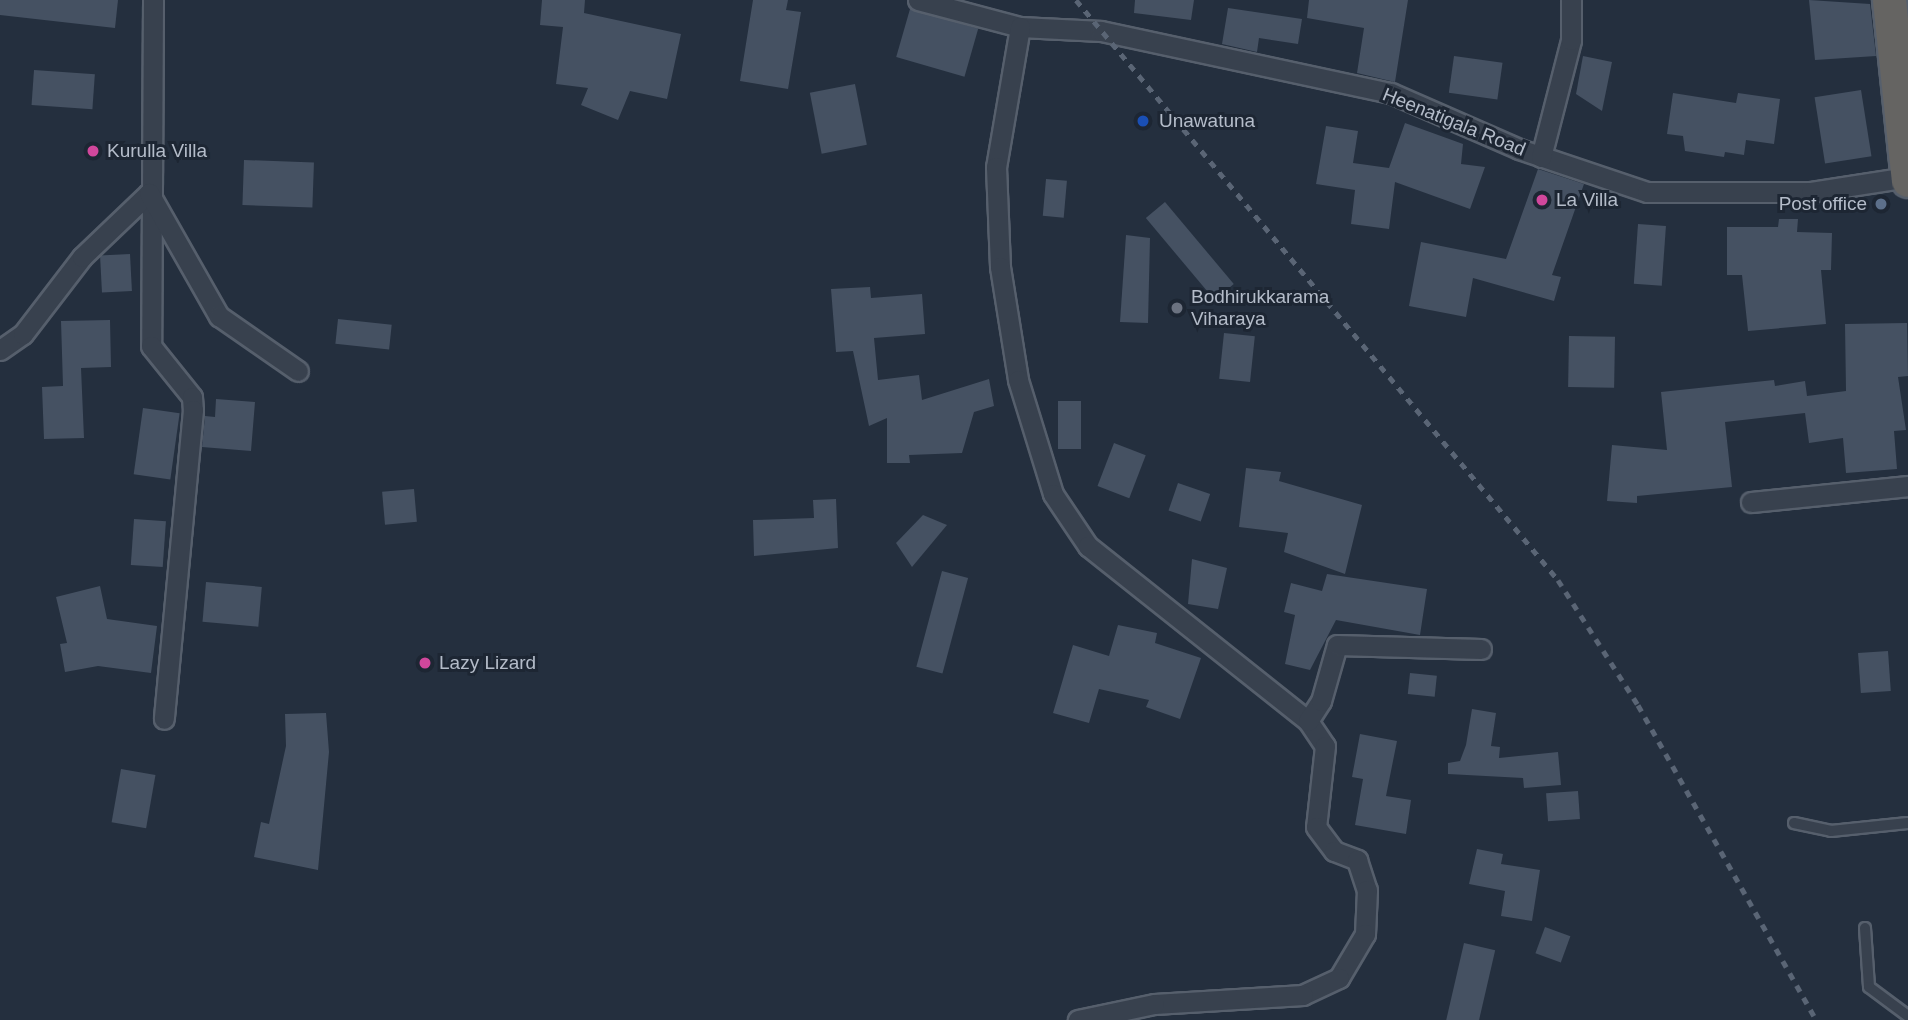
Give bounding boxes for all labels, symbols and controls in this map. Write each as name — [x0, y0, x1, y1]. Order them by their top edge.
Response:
street label: Heenatigala Road — [1379, 83, 1529, 161]
place label: Unawatuna — [1159, 110, 1255, 132]
marker: Unawatuna — [1133, 111, 1153, 131]
place label: Kurulla Villa — [107, 140, 207, 162]
marker: Kurulla Villa — [85, 143, 101, 159]
place label: La Villa — [1556, 189, 1618, 211]
marker: La Villa — [1534, 192, 1550, 208]
place label: Post office — [1779, 193, 1867, 215]
marker: Post office — [1873, 196, 1889, 212]
place label: Bodhirukkarama Viharaya — [1191, 286, 1329, 330]
marker: Bodhirukkarama Viharaya — [1169, 300, 1185, 316]
place label: Lazy Lizard — [439, 652, 536, 674]
marker: Lazy Lizard — [417, 655, 433, 671]

